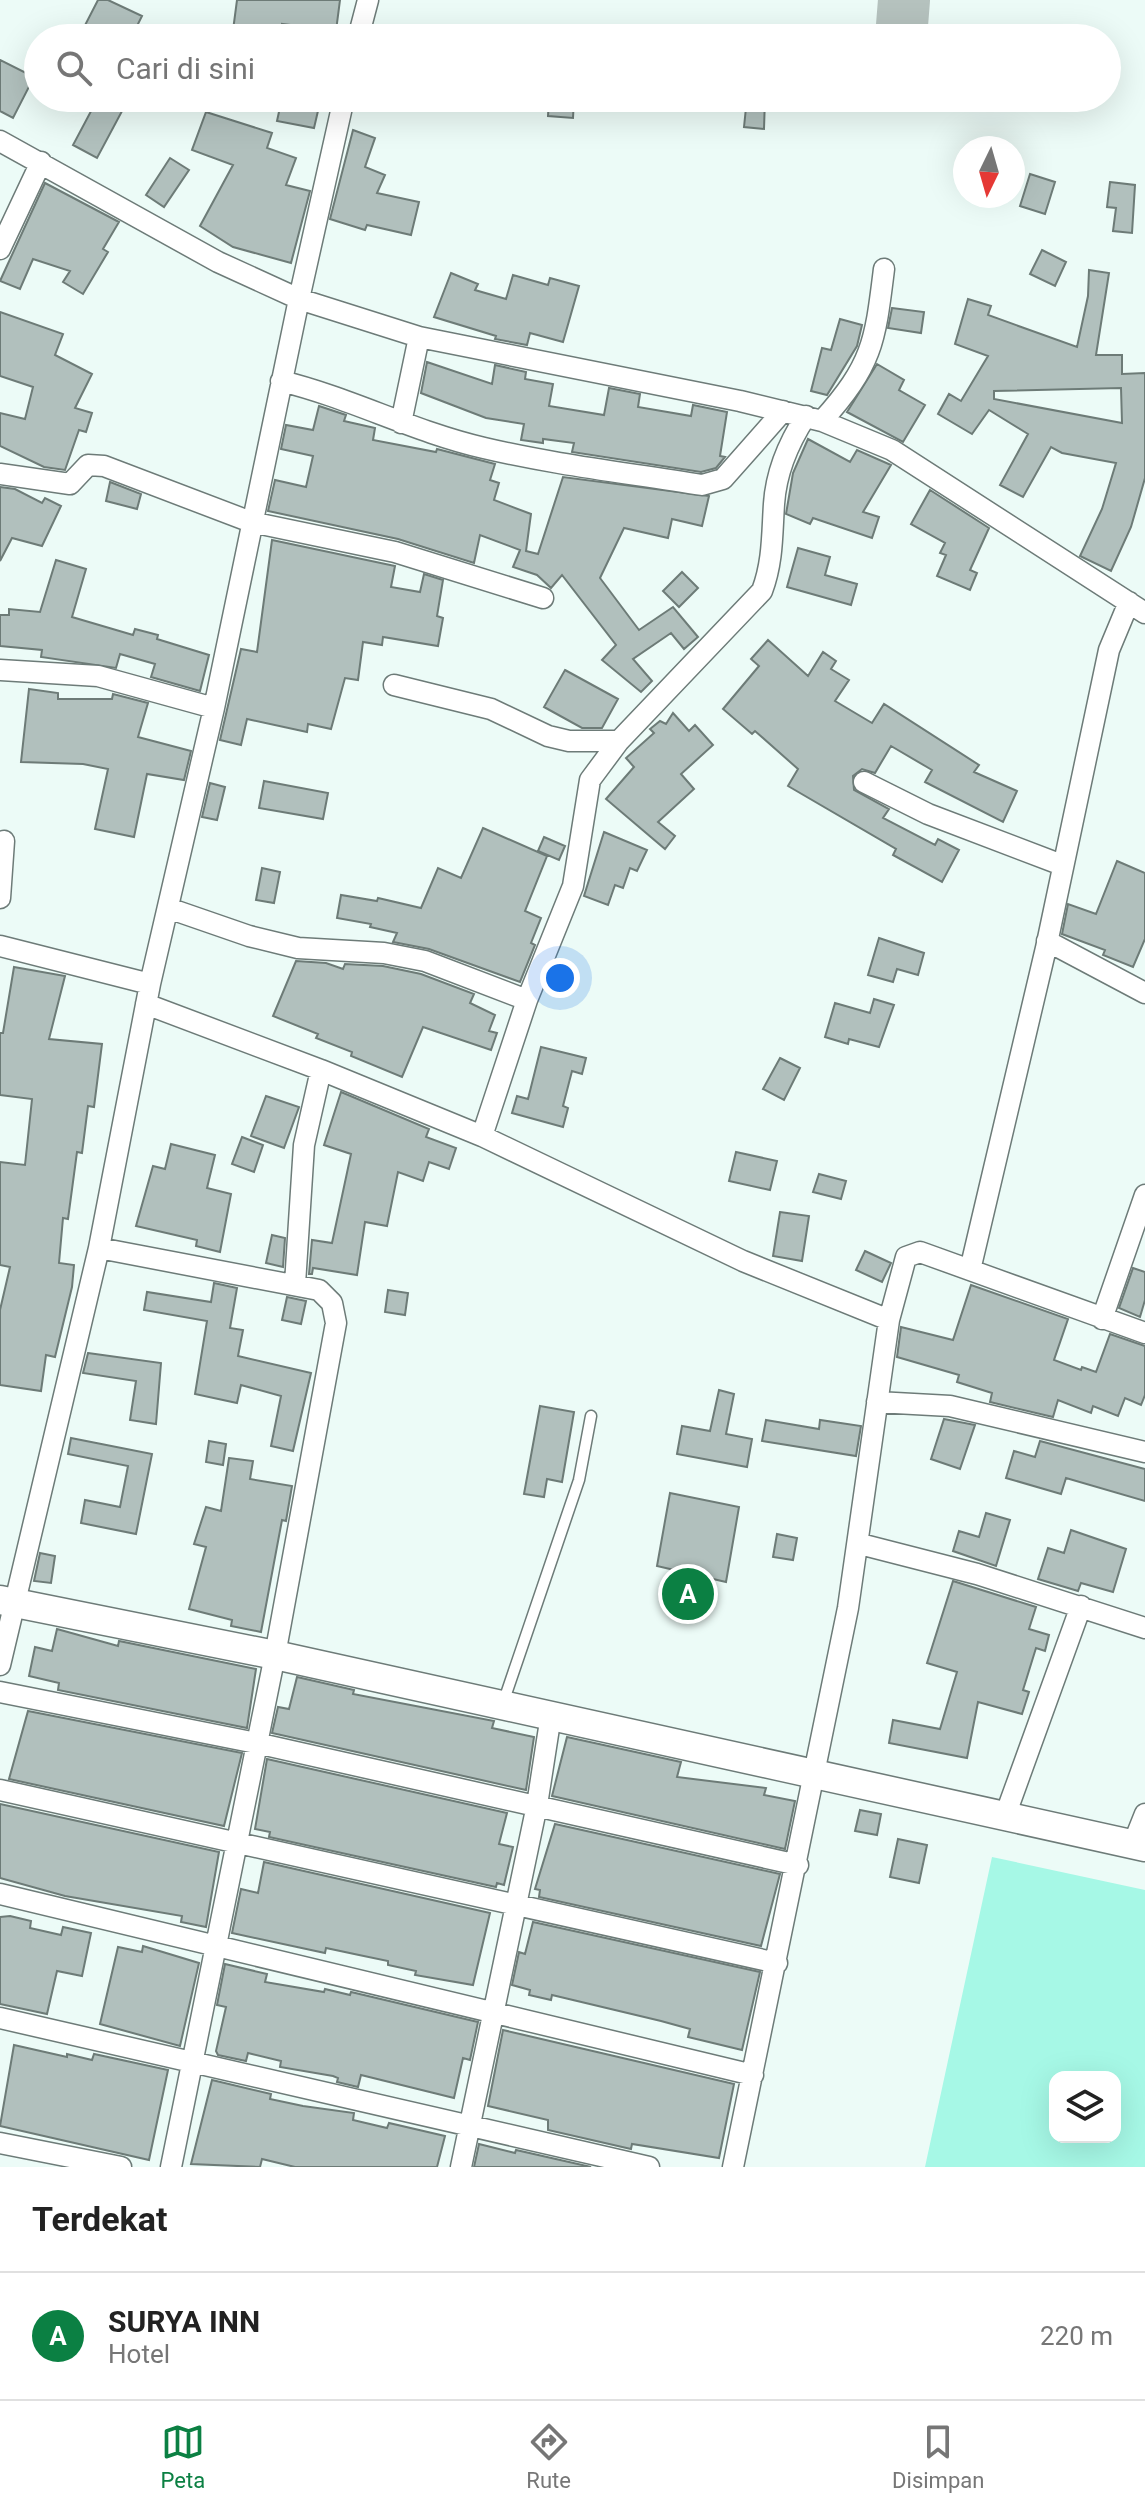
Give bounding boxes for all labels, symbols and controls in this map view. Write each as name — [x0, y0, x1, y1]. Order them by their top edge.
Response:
search box — [24, 24, 1121, 112]
icon: search — [52, 46, 96, 90]
text: Cari di sini — [116, 51, 255, 86]
north arrow — [953, 136, 1025, 208]
your location — [540, 958, 580, 998]
pin: A — [662, 1564, 714, 1624]
map controls — [1049, 2071, 1121, 2143]
button: layers — [1049, 2071, 1121, 2143]
text: Terdekat — [32, 2199, 167, 2239]
text: SURYA INN — [108, 2304, 260, 2339]
text: A — [49, 2321, 67, 2351]
text: 220 m — [1040, 2321, 1113, 2351]
text: Hotel — [108, 2339, 170, 2369]
tab: Peta — [161, 2420, 205, 2493]
tab: Rute — [526, 2420, 571, 2493]
tab: Disimpan — [892, 2420, 984, 2493]

